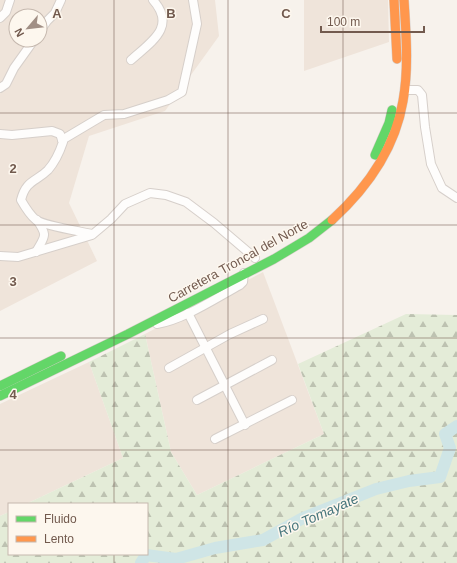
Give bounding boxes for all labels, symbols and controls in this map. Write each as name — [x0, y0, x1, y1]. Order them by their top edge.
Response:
text: A — [52, 6, 62, 21]
text: B — [166, 6, 176, 21]
text: C — [281, 6, 291, 21]
north arrow — [8, 8, 48, 48]
scale bar — [321, 8, 424, 34]
text: 100 m — [327, 15, 360, 29]
text: N — [12, 26, 26, 39]
text: 2 — [9, 161, 17, 176]
street label: Carretera Troncal del Norte — [165, 216, 311, 306]
text: 3 — [9, 274, 17, 289]
text: 4 — [9, 387, 17, 402]
water label: Río Tomayate — [275, 490, 361, 540]
legend — [8, 503, 148, 555]
text: Fluido — [44, 512, 77, 526]
text: Lento — [44, 532, 74, 546]

